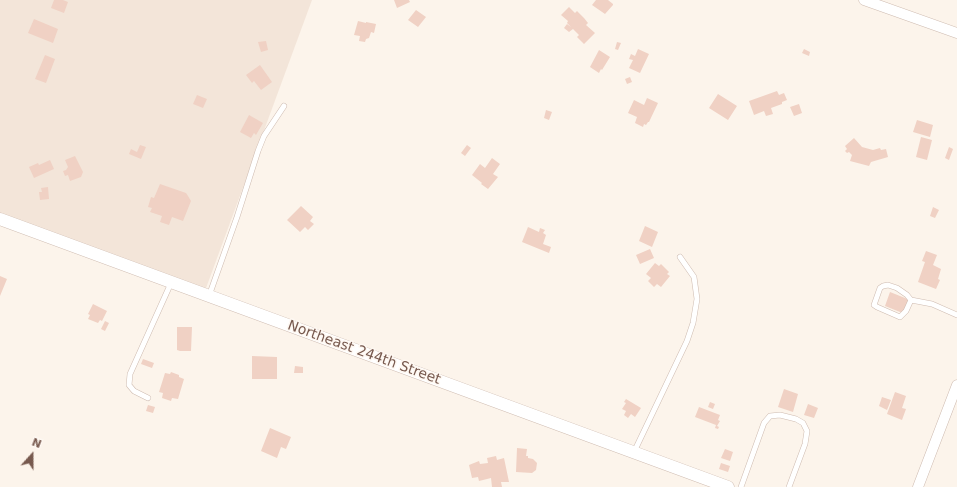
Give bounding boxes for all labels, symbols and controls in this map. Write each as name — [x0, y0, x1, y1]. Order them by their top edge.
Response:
street label: Northeast 244th Street — [285, 317, 443, 389]
north arrow — [12, 435, 52, 475]
text: N — [30, 436, 43, 451]

